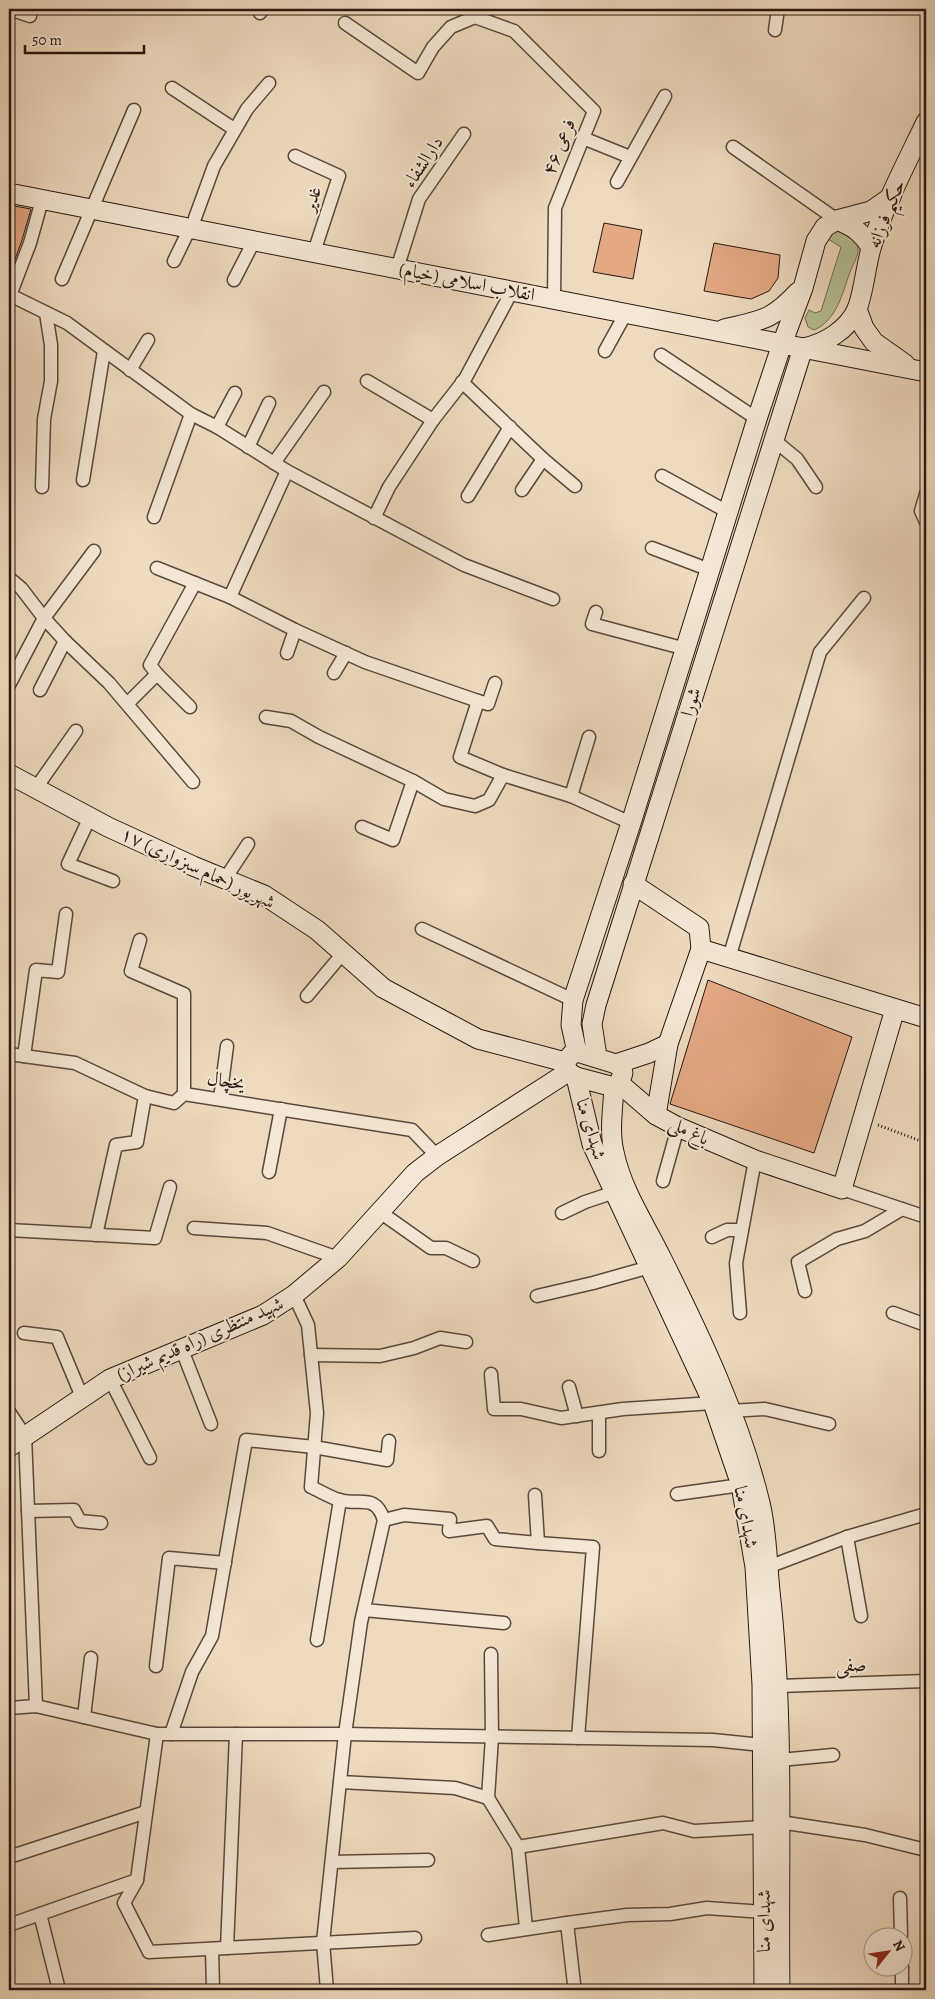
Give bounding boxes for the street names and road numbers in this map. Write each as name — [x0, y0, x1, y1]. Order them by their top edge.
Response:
street label: فرعی ۴۶ — [536, 115, 582, 179]
street label: دارالشفاء — [396, 131, 450, 193]
street label: حکیم فرزانه — [861, 176, 917, 254]
street label: غدیر — [295, 183, 328, 217]
street label: انقلاب اسلامی (خیام) — [396, 256, 537, 311]
street label: شورا — [674, 684, 708, 720]
street label: ۱۷ شهریور (حمام سبزواری) — [115, 821, 279, 918]
street label: یخچال — [205, 1065, 248, 1097]
street label: شهدای منا — [569, 1095, 613, 1163]
street label: باغ ملی — [664, 1110, 714, 1153]
street label: شهید منتظری (راه قدیم شیراز) — [112, 1291, 289, 1390]
street label: شهدای منا — [727, 1484, 765, 1550]
street label: صفی — [835, 1651, 867, 1679]
street label: شهدای منا — [751, 1889, 777, 1953]

